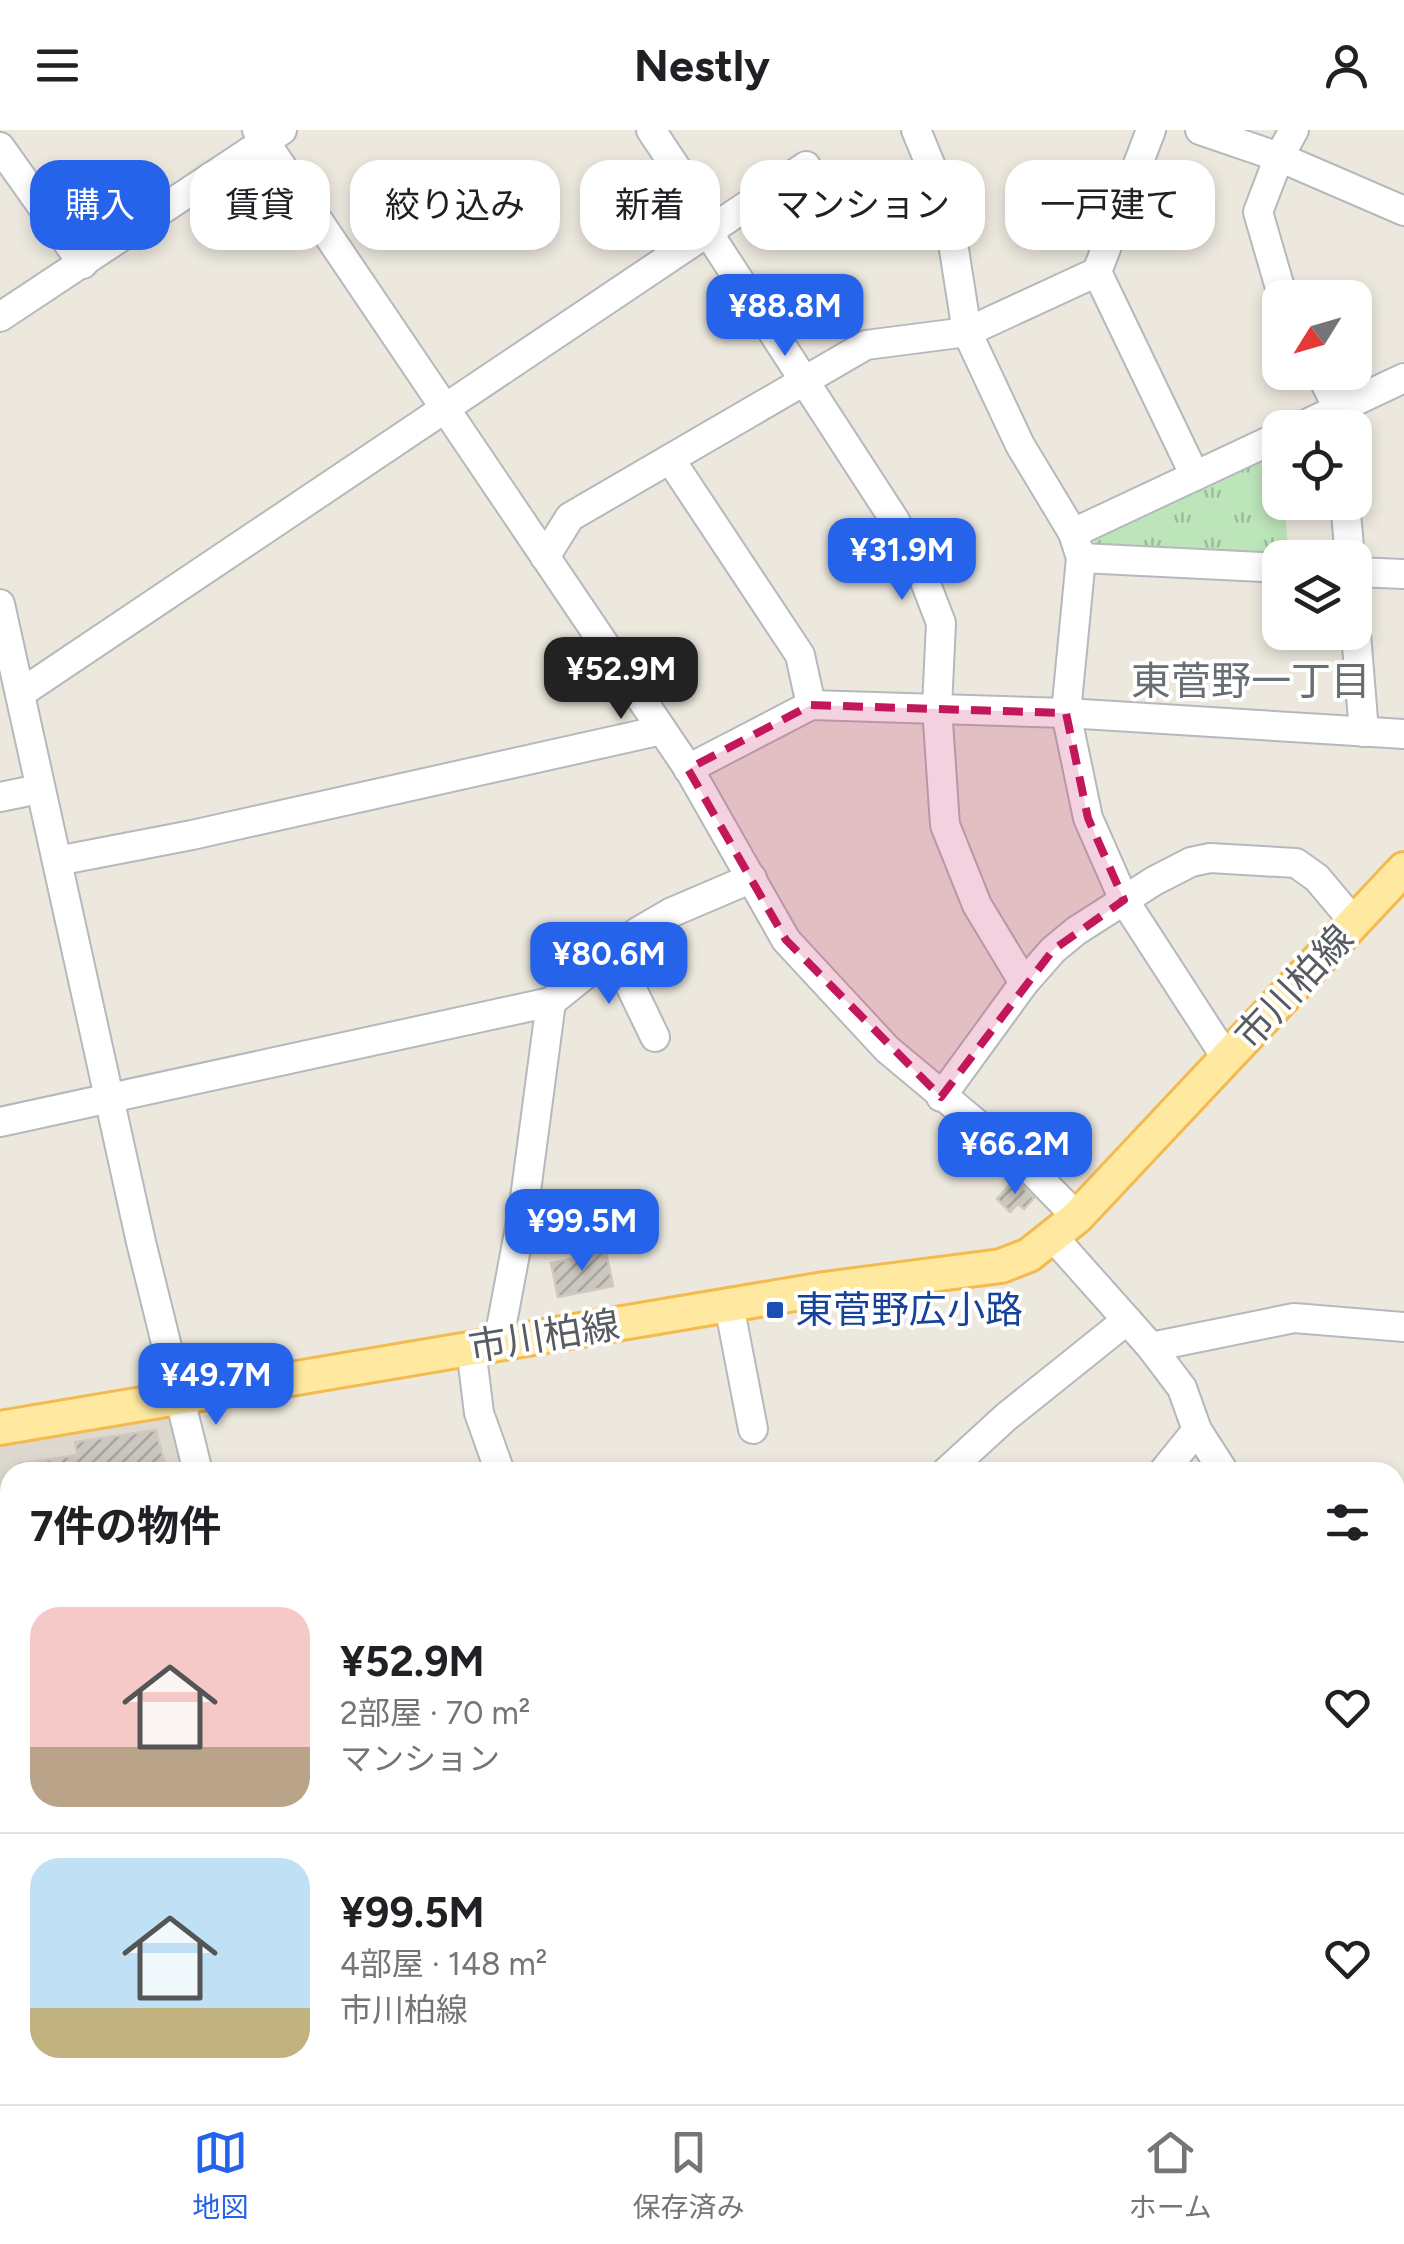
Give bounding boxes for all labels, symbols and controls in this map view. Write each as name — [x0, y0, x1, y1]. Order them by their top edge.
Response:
icon: menu — [30, 38, 85, 93]
text: Nestly — [634, 38, 770, 92]
icon: person — [1319, 38, 1374, 93]
chip: 購入 — [30, 160, 170, 250]
chip: 賃貸 — [190, 160, 330, 250]
chip: 絞り込み — [350, 160, 560, 250]
chip: 新着 — [580, 160, 720, 250]
chip: マンション — [740, 160, 985, 250]
chip: 一戸建て — [1005, 160, 1215, 250]
pin: ¥88.8M — [704, 274, 866, 359]
north arrow — [1262, 280, 1372, 390]
map controls — [1262, 280, 1372, 650]
text: ¥88.8M — [728, 287, 842, 325]
button: locate — [1262, 410, 1372, 520]
pin: ¥31.9M — [821, 518, 983, 603]
text: ¥31.9M — [850, 531, 954, 569]
button: layers — [1262, 540, 1372, 650]
pin: ¥52.9M — [540, 637, 702, 722]
text: ¥52.9M — [566, 650, 676, 688]
district label: 東菅野一丁目 — [1131, 657, 1371, 705]
street label: 市川柏線 — [1225, 916, 1363, 1058]
pin: ¥80.6M — [528, 922, 690, 1007]
text: ¥80.6M — [552, 935, 666, 973]
pin: ¥66.2M — [934, 1112, 1096, 1197]
text: ¥66.2M — [960, 1125, 1070, 1163]
pin: ¥99.5M — [501, 1189, 663, 1274]
text: ¥99.5M — [527, 1202, 637, 1240]
place label: 東菅野広小路 — [795, 1287, 1023, 1333]
marker: 東菅野広小路 — [764, 1299, 786, 1321]
street label: 市川柏線 — [465, 1301, 623, 1371]
pin: ¥49.7M — [135, 1343, 297, 1428]
text: ¥49.7M — [160, 1356, 272, 1394]
icon: filters — [1320, 1495, 1375, 1550]
text: 7件の物件 — [30, 1501, 221, 1552]
text: ¥52.9M — [340, 1636, 485, 1687]
icon: home — [110, 1647, 230, 1767]
icon: heart — [1320, 1680, 1375, 1735]
text: 2部屋 · 70 m² — [340, 1694, 530, 1732]
text: マンション — [340, 1740, 500, 1778]
text: ¥99.5M — [340, 1887, 485, 1938]
icon: home — [110, 1898, 230, 2018]
icon: heart — [1320, 1931, 1375, 1986]
text: 4部屋 · 148 m² — [340, 1945, 547, 1983]
text: 市川柏線 — [340, 1991, 468, 2029]
tab: 地図 — [192, 2125, 248, 2225]
tab: 保存済み — [632, 2125, 744, 2225]
tab: ホーム — [1129, 2125, 1212, 2225]

